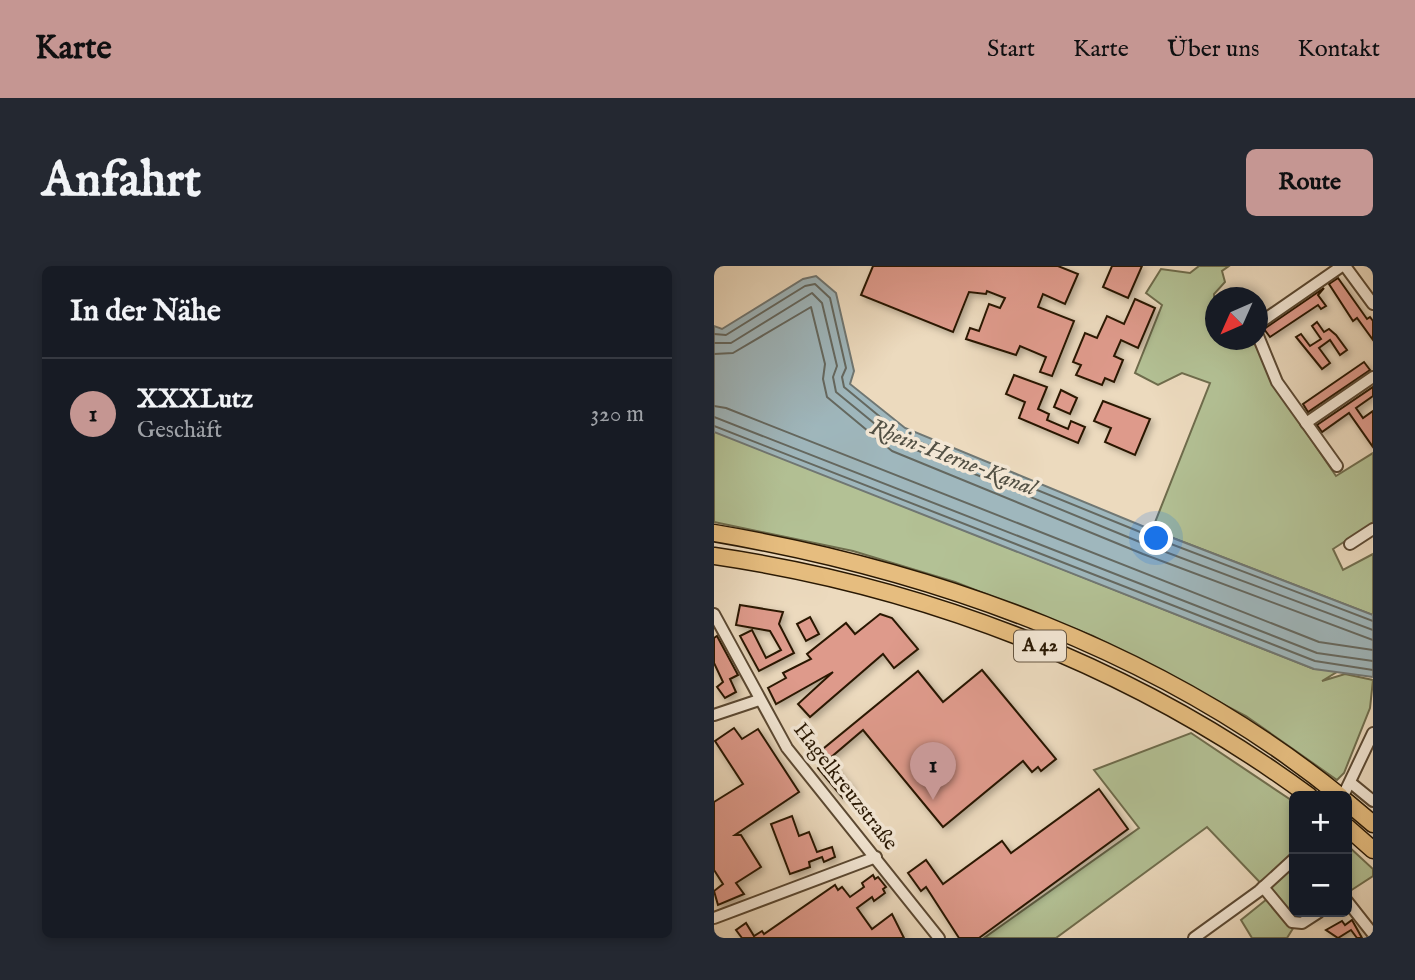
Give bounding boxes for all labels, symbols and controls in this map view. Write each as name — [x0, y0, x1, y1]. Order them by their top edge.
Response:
text: Karte — [35, 28, 112, 70]
text: Start — [987, 34, 1035, 65]
text: Karte — [1073, 34, 1129, 65]
text: Über uns — [1167, 34, 1259, 65]
text: Kontakt — [1297, 34, 1380, 65]
button: Route — [1246, 149, 1373, 216]
text: Anfahrt — [42, 151, 201, 213]
north arrow — [1205, 287, 1268, 350]
text: In der Nähe — [70, 293, 221, 331]
text: XXXLutz — [137, 383, 253, 416]
text: 1 — [89, 400, 97, 429]
text: 320 m — [591, 400, 644, 429]
water label: Rhein-Herne-Kanal — [866, 413, 1042, 504]
text: Geschäft — [137, 416, 222, 445]
your location — [1139, 521, 1173, 555]
road number: A 42 — [1014, 630, 1066, 662]
street label: Hagelkreuzstraße — [787, 718, 904, 857]
pin: 1 — [910, 742, 956, 800]
map controls — [1289, 791, 1352, 917]
button: + — [1289, 791, 1352, 854]
button: − — [1289, 854, 1352, 917]

